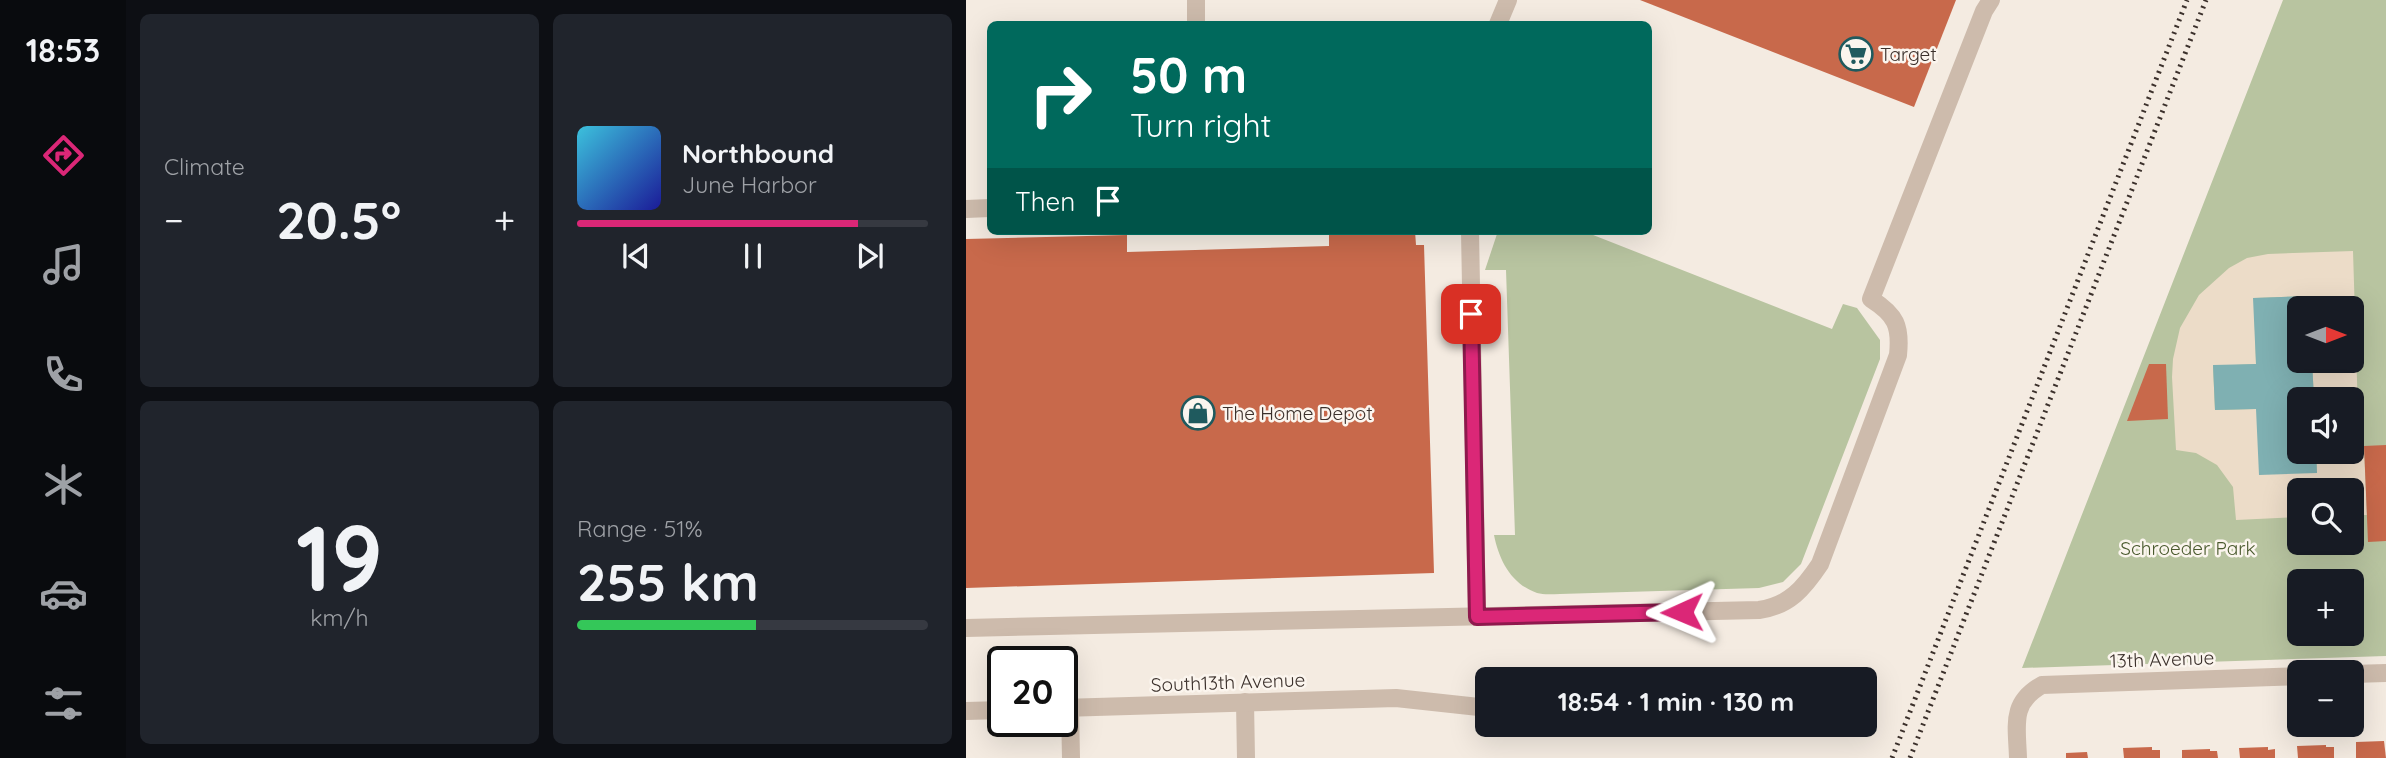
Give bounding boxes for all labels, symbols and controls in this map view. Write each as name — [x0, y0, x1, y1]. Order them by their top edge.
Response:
text: 18:53 — [26, 30, 100, 70]
supermarket icon: Target — [1837, 35, 1875, 73]
place label: Target — [1880, 42, 1937, 66]
text: 50 m — [1130, 44, 1247, 105]
icon: right — [1015, 49, 1106, 140]
text: Turn right — [1130, 105, 1271, 145]
icon: directions — [39, 131, 88, 180]
text: Northbound — [682, 137, 834, 170]
text: Climate — [164, 152, 245, 181]
text: June Harbor — [682, 170, 817, 199]
icon: arrive — [1089, 182, 1127, 220]
text: Then — [1015, 185, 1075, 218]
text: 20.5° — [276, 187, 401, 252]
text: − — [164, 196, 184, 244]
text: + — [494, 196, 515, 244]
icon: previous — [617, 237, 655, 275]
icon: pause — [734, 237, 772, 275]
icon: next — [851, 237, 889, 275]
icon: music — [39, 240, 88, 289]
pin — [1441, 284, 1501, 344]
icon: arrive — [1452, 295, 1490, 333]
north arrow — [2287, 296, 2364, 373]
map controls — [2287, 296, 2364, 737]
icon: phone — [39, 350, 88, 399]
button: sound — [2287, 387, 2364, 464]
shop icon: The Home Depot — [1179, 394, 1217, 432]
place label: The Home Depot — [1222, 401, 1373, 425]
icon: climate — [39, 460, 88, 509]
button: search — [2287, 478, 2364, 555]
text: 19 — [296, 500, 383, 614]
text: Range · 51% — [577, 514, 703, 543]
park label: Schroeder Park — [2120, 536, 2256, 560]
text: 255 km — [577, 549, 759, 614]
icon: car — [39, 569, 88, 618]
button: + — [2287, 569, 2364, 646]
position arrow — [1645, 575, 1719, 649]
text: km/h — [310, 603, 369, 632]
street label: 13th Avenue — [2109, 645, 2215, 673]
speed limit sign: 20 — [987, 646, 1078, 737]
button: − — [2287, 660, 2364, 737]
street label: South13th Avenue — [1150, 667, 1306, 697]
icon: filters — [39, 679, 88, 728]
text: 18:54 · 1 min · 130 m — [1558, 685, 1794, 718]

